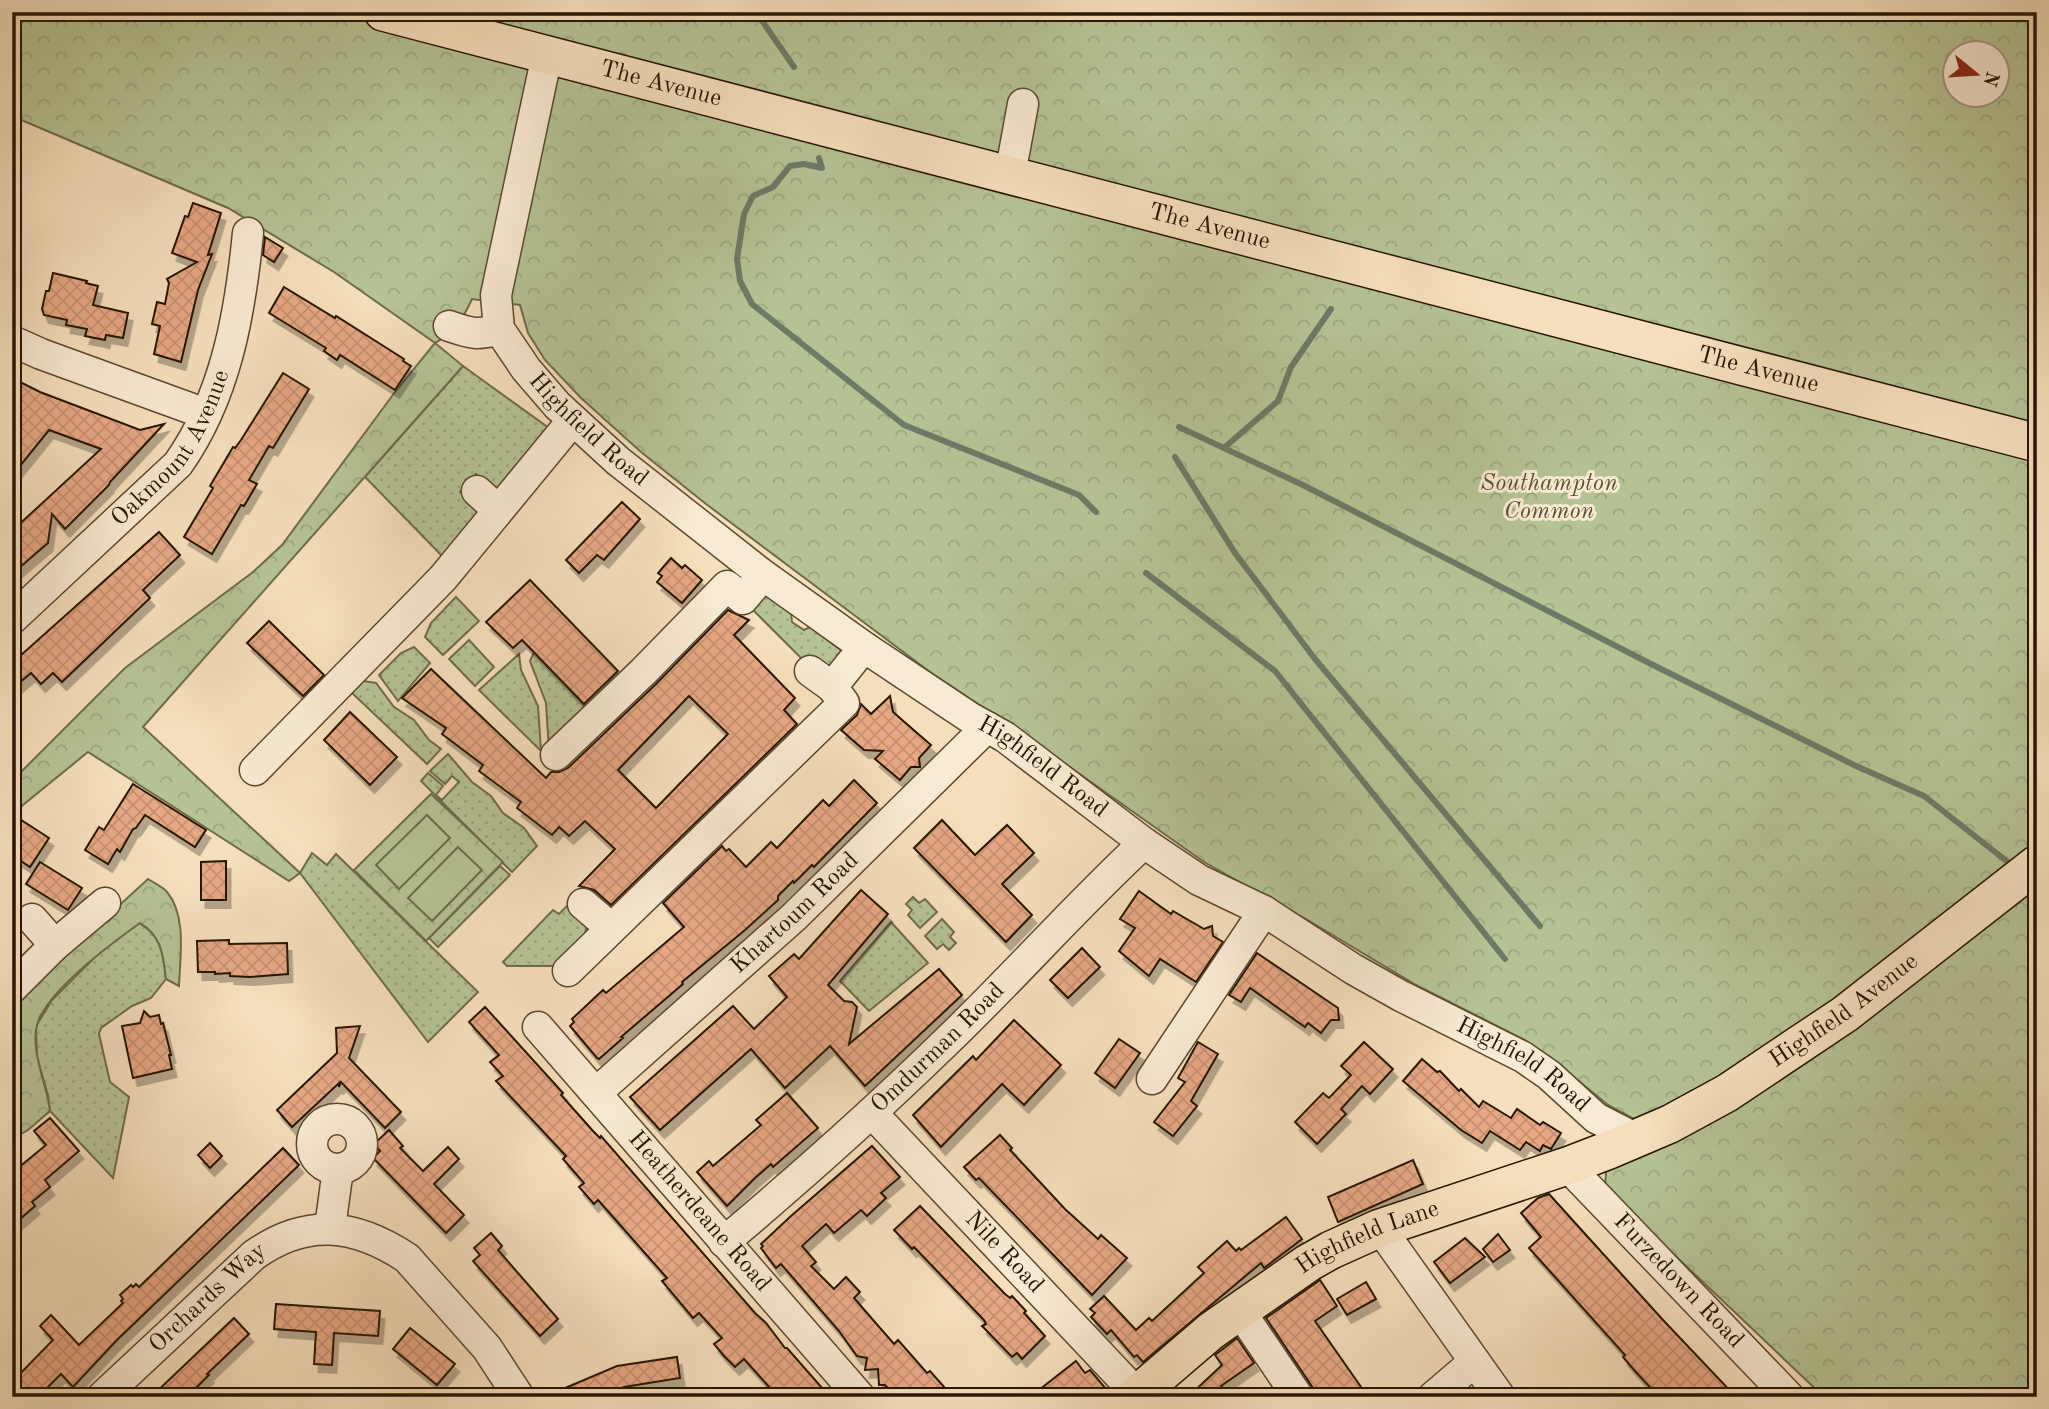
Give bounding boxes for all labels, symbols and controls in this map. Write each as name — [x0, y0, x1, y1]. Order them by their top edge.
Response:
north arrow — [1940, 38, 2010, 108]
street label: The Avenue — [598, 57, 724, 112]
text: N — [1978, 69, 2001, 89]
street label: The Avenue — [1146, 200, 1273, 255]
street label: The Avenue — [1695, 343, 1821, 398]
street label: Oakmount Avenue — [107, 367, 234, 531]
street label: Highfield Road — [523, 369, 652, 492]
park label: Southampton Common — [1480, 472, 1618, 524]
street label: Highfield Road — [974, 712, 1112, 823]
street label: Khartoum Road — [727, 848, 864, 979]
street label: Highfield Avenue — [1765, 949, 1923, 1073]
street label: Omdurman Road — [867, 979, 1010, 1118]
street label: Highfield Road — [1452, 1014, 1594, 1118]
street label: Heatherdeane Road — [623, 1127, 775, 1297]
street label: Highfield Lane — [1292, 1197, 1442, 1279]
street label: Nile Road — [960, 1207, 1048, 1298]
street label: Furzedown Road — [1608, 1209, 1748, 1353]
street label: Orchards Way — [145, 1238, 271, 1358]

